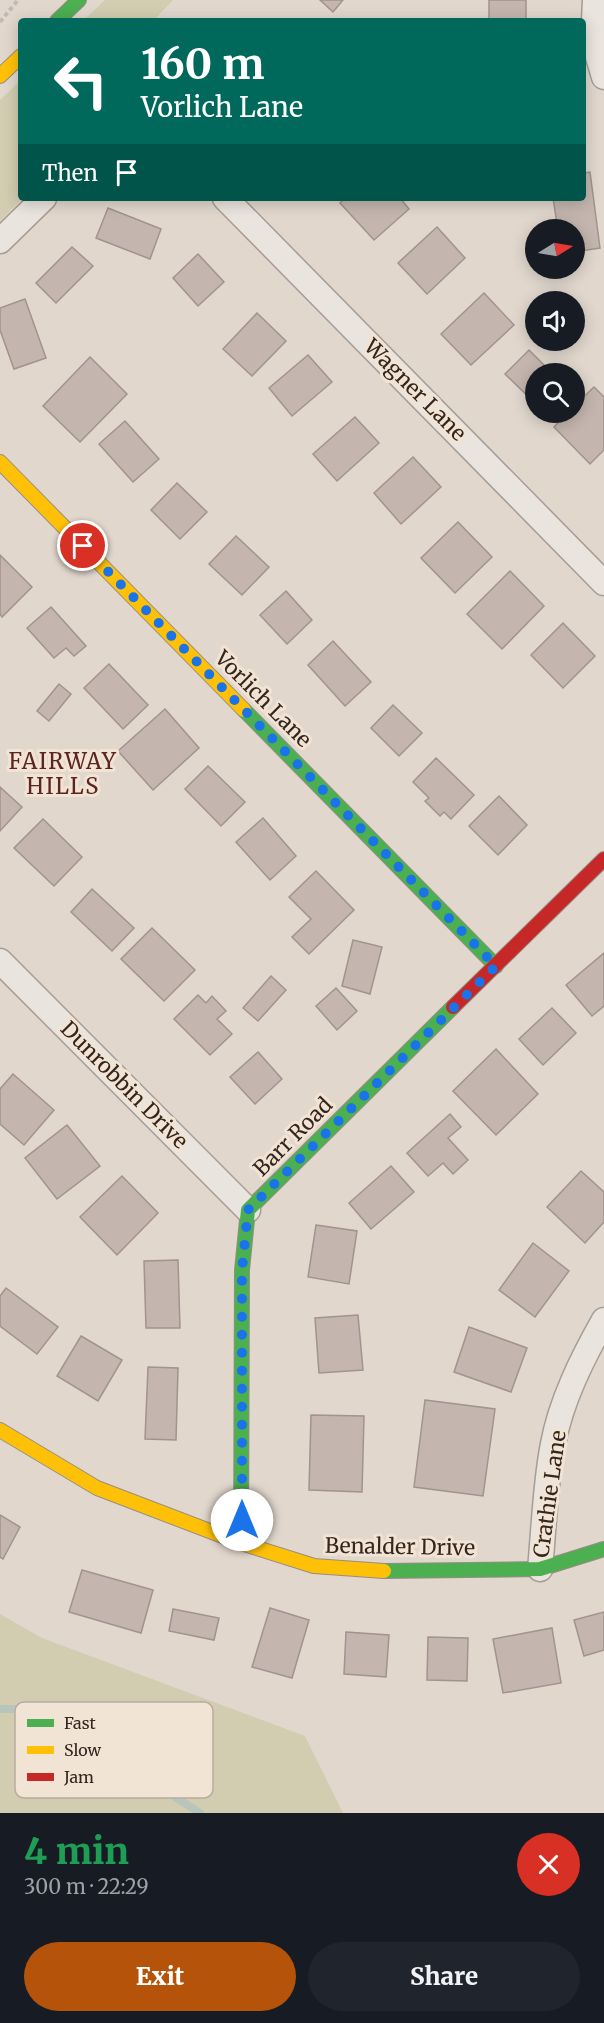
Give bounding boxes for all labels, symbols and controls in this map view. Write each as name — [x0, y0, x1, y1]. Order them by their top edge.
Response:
text: 160 m — [141, 38, 265, 90]
icon: left — [42, 42, 120, 120]
text: Vorlich Lane — [141, 90, 303, 124]
icon: arrive — [110, 156, 143, 189]
text: Then — [42, 159, 98, 187]
north arrow — [525, 219, 585, 279]
map controls — [525, 219, 585, 423]
button: sound — [525, 291, 585, 351]
street label: Wagner Lane — [358, 332, 472, 446]
button: search — [525, 363, 585, 423]
pin — [57, 520, 108, 571]
icon: arrive — [66, 529, 99, 562]
street label: Vorlich Lane — [209, 644, 317, 753]
district label: FAIRWAY HILLS — [9, 747, 117, 800]
street label: Dunrobbin Drive — [55, 1015, 194, 1154]
street label: Barr Road — [247, 1091, 338, 1182]
street label: Crathie Lane — [527, 1429, 572, 1559]
position arrow — [210, 1488, 274, 1552]
street label: Benalder Drive — [325, 1532, 475, 1561]
legend — [15, 1702, 213, 1798]
text: Fast — [64, 1713, 97, 1733]
text: Slow — [64, 1740, 102, 1760]
text: Jam — [63, 1767, 94, 1787]
text: 4 min — [24, 1829, 129, 1874]
button: close — [517, 1833, 580, 1896]
text: 300 m · 22:29 — [24, 1874, 149, 1899]
button: Exit — [24, 1942, 296, 2011]
button: Share — [308, 1942, 580, 2011]

